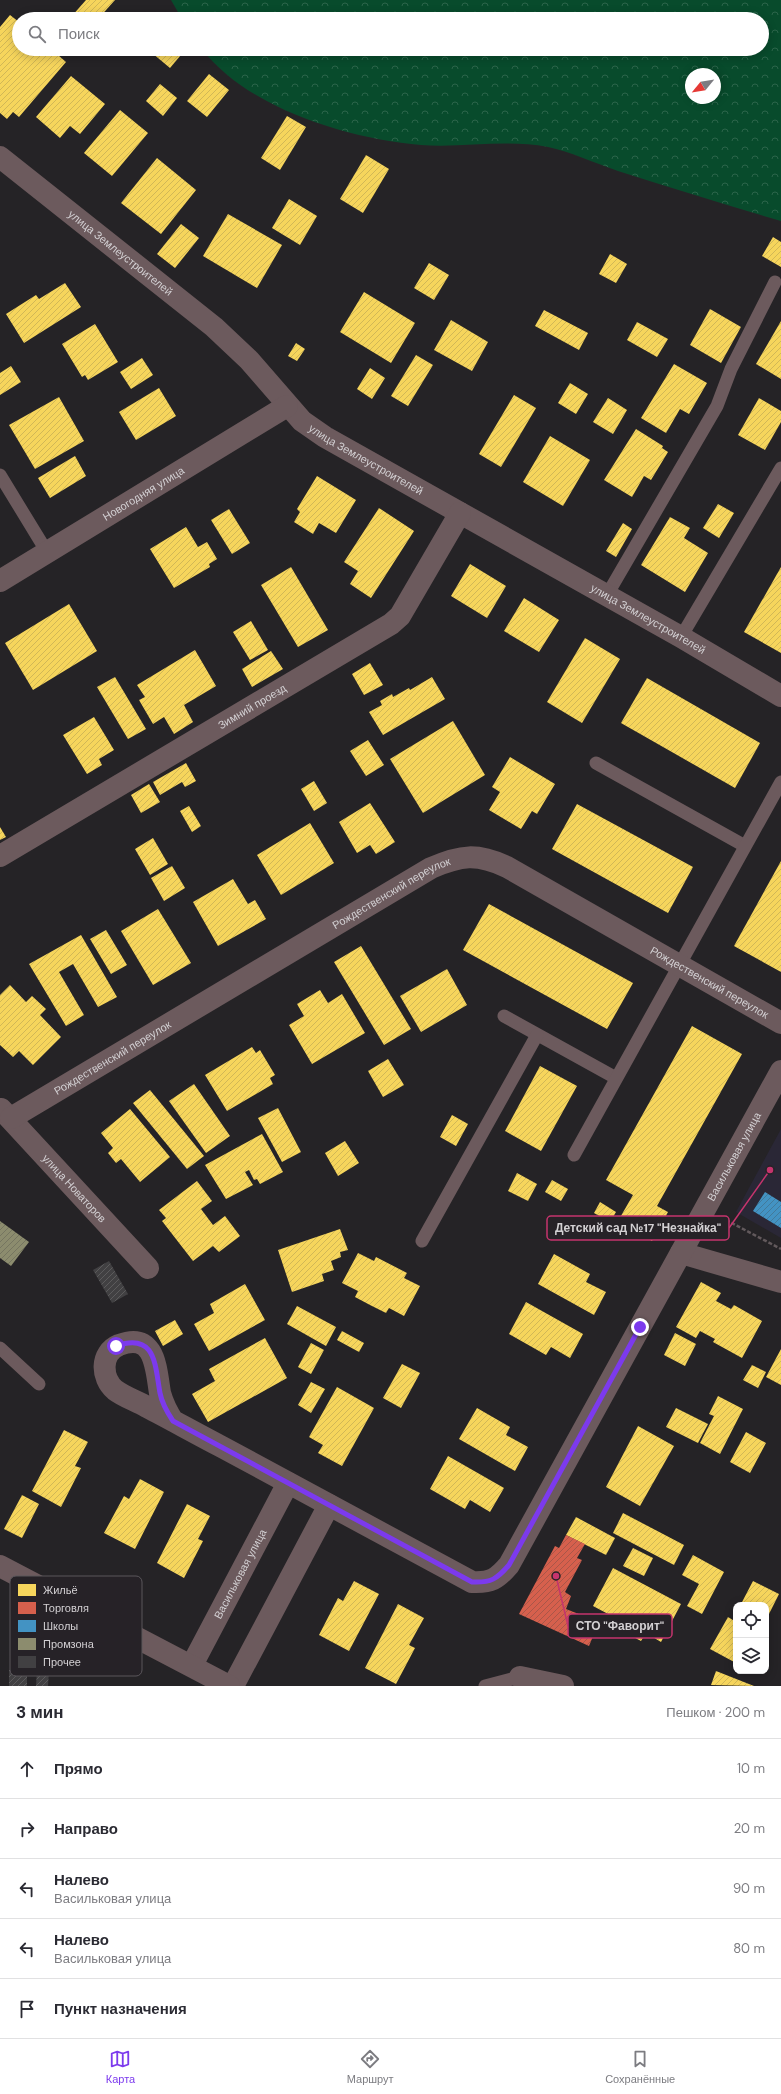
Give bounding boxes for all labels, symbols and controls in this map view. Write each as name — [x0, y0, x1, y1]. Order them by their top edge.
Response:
search box — [12, 12, 769, 56]
icon: search — [26, 23, 48, 45]
text: Поиск — [58, 24, 100, 44]
north arrow — [685, 68, 721, 104]
street label: улица Землеустроителей — [65, 207, 176, 299]
street label: улица Землеустроителей — [306, 421, 426, 498]
street label: Новогодняя улица — [100, 463, 188, 524]
street label: улица Землеустроителей — [588, 581, 708, 657]
street label: Зимний проезд — [215, 681, 289, 732]
street label: Рождественский переулок — [330, 854, 452, 932]
street label: Рождественский переулок — [648, 943, 771, 1022]
street label: Рождественский переулок — [51, 1017, 174, 1098]
street label: Васильковая улица — [704, 1109, 764, 1203]
street label: улица Новаторов — [39, 1151, 109, 1225]
callout: Детский сад №17 "Незнайка" — [547, 1216, 729, 1240]
text: Детский сад №17 "Незнайка" — [555, 1220, 721, 1236]
route end — [631, 1318, 649, 1336]
route start — [107, 1337, 125, 1355]
street label: Васильковая улица — [211, 1526, 270, 1621]
legend — [10, 1576, 142, 1676]
text: Жильё — [43, 1583, 78, 1597]
text: Торговля — [43, 1601, 89, 1615]
map controls — [733, 1602, 769, 1674]
button: locate — [733, 1602, 769, 1638]
callout: СТО "Фаворит" — [568, 1614, 672, 1638]
text: СТО "Фаворит" — [576, 1618, 664, 1634]
text: Школы — [43, 1619, 78, 1633]
text: Промзона — [43, 1637, 95, 1651]
button: layers — [733, 1638, 769, 1674]
text: Прочее — [43, 1655, 81, 1669]
text: 3 мин — [16, 1701, 64, 1723]
text: Пешком · 200 m — [666, 1704, 765, 1721]
icon: ahead — [16, 1758, 38, 1780]
text: Прямо — [54, 1759, 103, 1779]
text: 10 m — [737, 1760, 765, 1777]
icon: right — [16, 1818, 38, 1840]
text: Направо — [54, 1819, 118, 1839]
text: 20 m — [734, 1820, 765, 1837]
text: Налево — [54, 1870, 109, 1890]
icon: left — [16, 1878, 38, 1900]
text: 90 m — [733, 1880, 765, 1897]
text: Васильковая улица — [54, 1890, 171, 1907]
text: Налево — [54, 1930, 109, 1950]
icon: left — [16, 1938, 38, 1960]
text: 80 m — [733, 1940, 765, 1957]
text: Васильковая улица — [54, 1950, 171, 1967]
icon: arrive — [16, 1998, 38, 2020]
text: Пункт назначения — [54, 1999, 187, 2019]
tab: Карта — [106, 2048, 135, 2086]
tab: Маршрут — [347, 2048, 394, 2086]
tab: Сохранённые — [605, 2048, 675, 2086]

